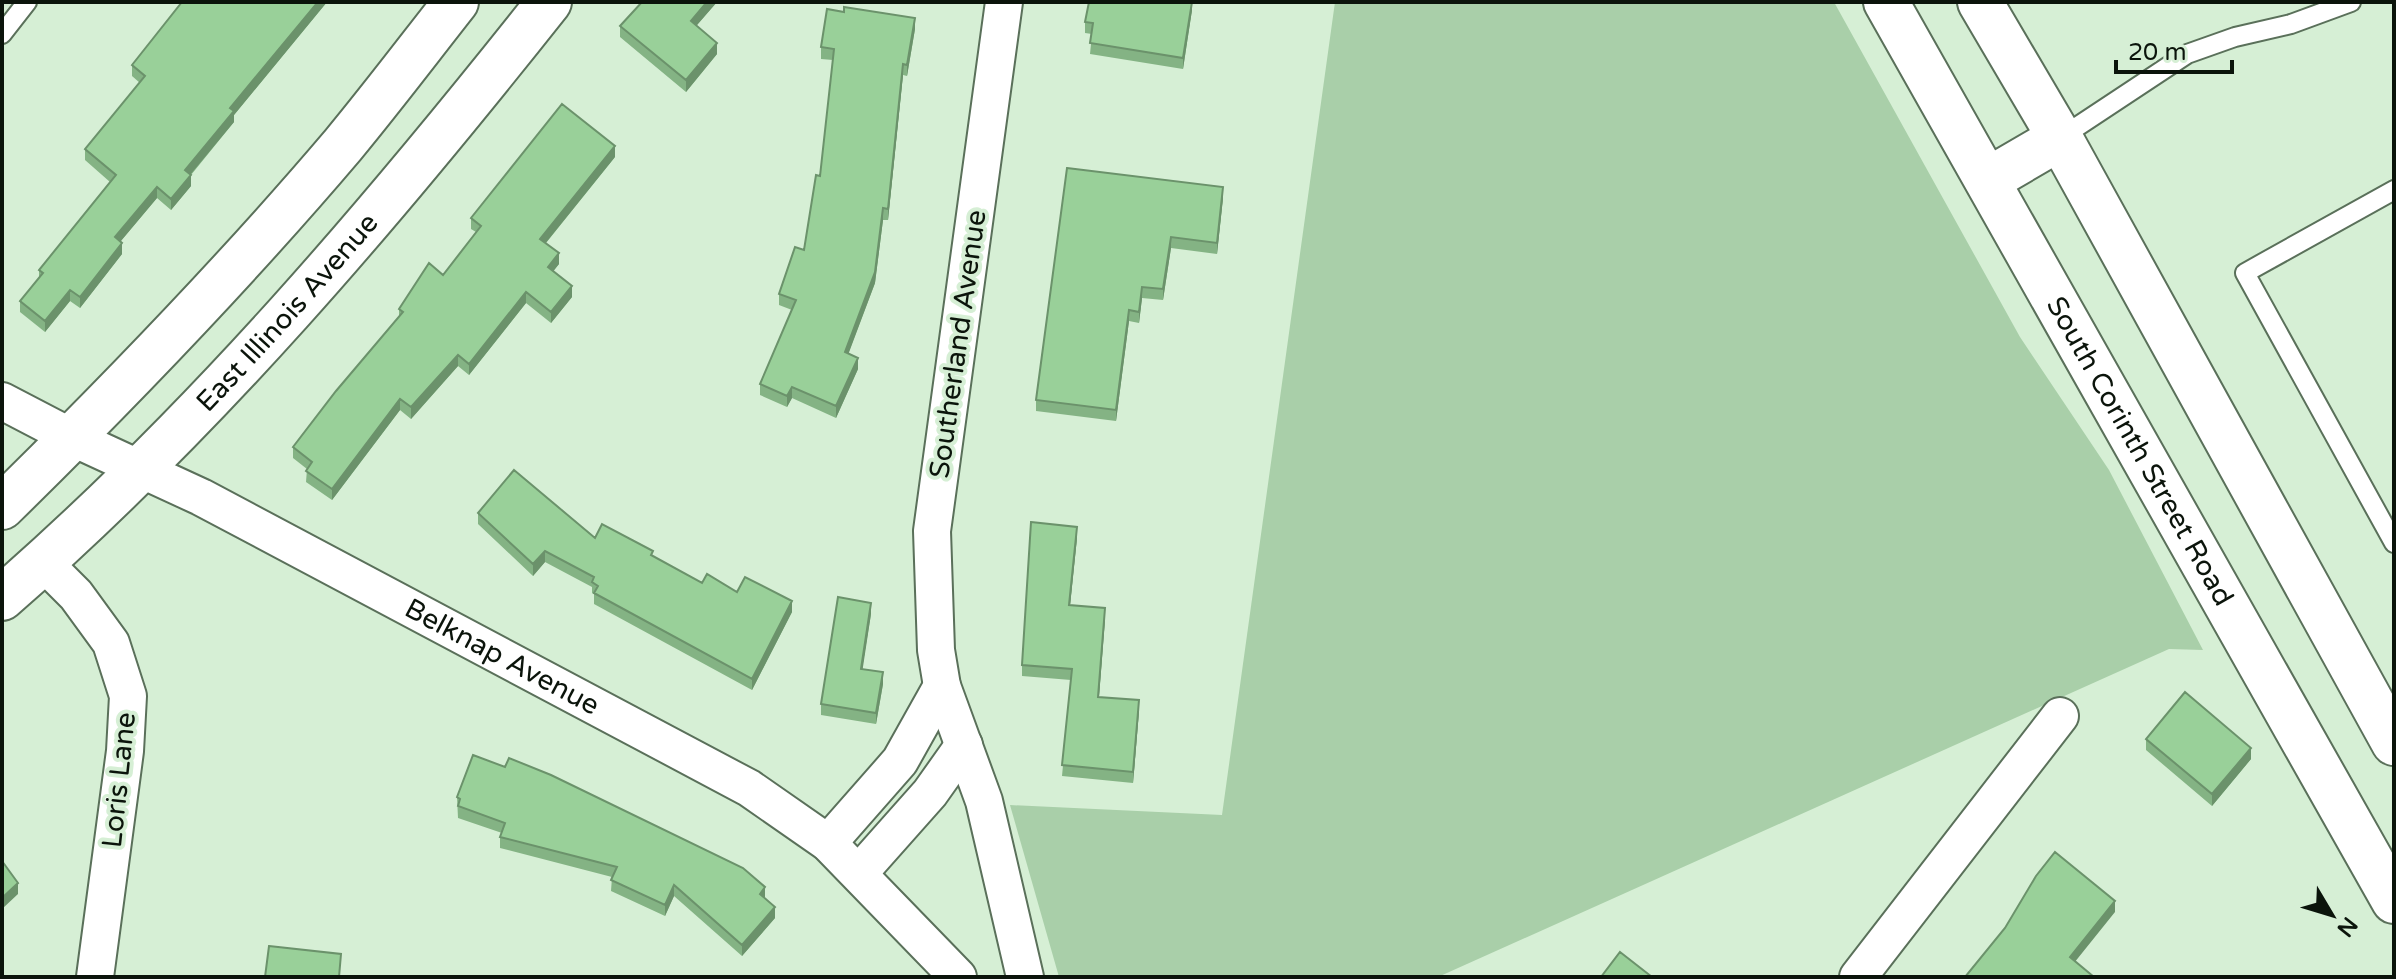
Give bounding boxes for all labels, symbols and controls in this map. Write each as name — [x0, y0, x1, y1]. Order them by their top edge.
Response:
scale bar — [2116, 24, 2232, 74]
text: 20 m — [2128, 38, 2186, 67]
street label: East Illinois Avenue — [189, 206, 386, 419]
street label: Southerland Avenue — [922, 208, 994, 480]
street label: South Corinth Street Road — [2039, 291, 2241, 612]
street label: Belknap Avenue — [399, 591, 605, 722]
street label: Loris Lane — [95, 710, 143, 850]
north arrow — [2292, 875, 2372, 955]
text: N — [2331, 912, 2363, 942]

